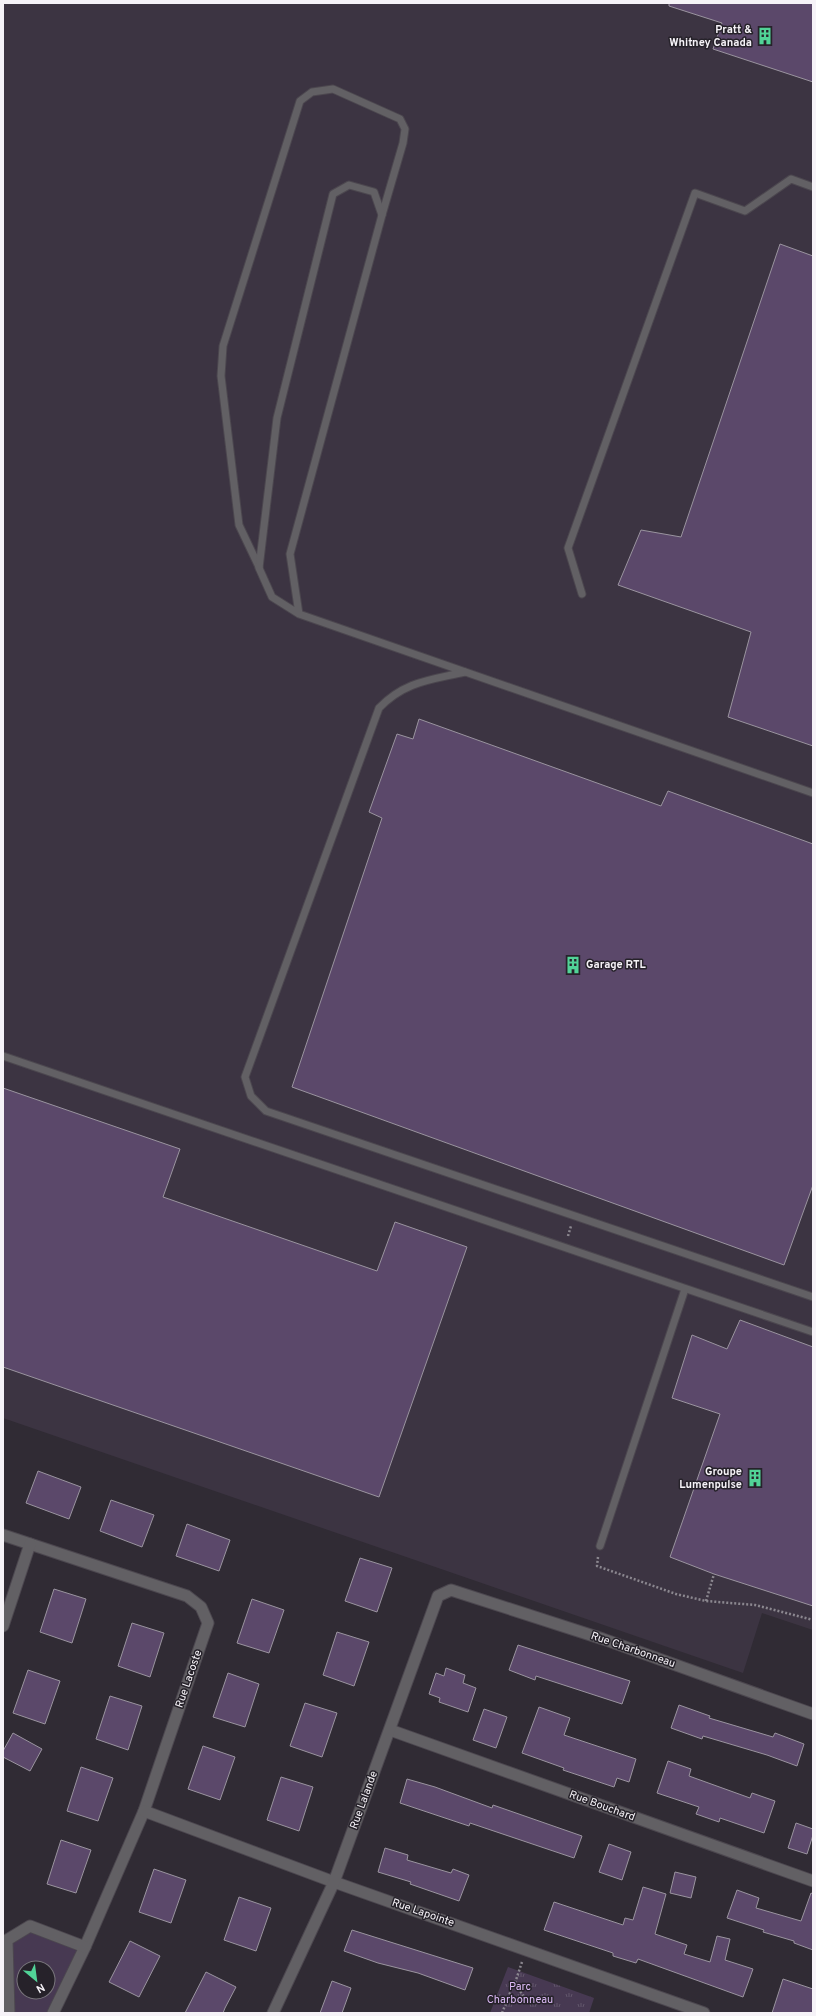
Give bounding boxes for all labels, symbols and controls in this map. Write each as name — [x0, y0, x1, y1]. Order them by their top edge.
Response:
place label: Pratt & Whitney Canada — [669, 23, 752, 50]
building icon: Pratt & Whitney Canada — [755, 26, 775, 46]
building icon: Garage RTL — [563, 955, 583, 975]
place label: Garage RTL — [586, 958, 647, 972]
place label: Groupe Lumenpulse — [679, 1465, 742, 1492]
building icon: Groupe Lumenpulse — [745, 1468, 765, 1488]
street label: Rue Charbonneau — [589, 1629, 677, 1671]
street label: Rue Lacoste — [173, 1648, 205, 1710]
street label: Rue Lalande — [347, 1769, 381, 1831]
street label: Rue Bouchard — [567, 1788, 637, 1824]
street label: Rue Lapointe — [390, 1896, 456, 1930]
north arrow — [16, 1960, 56, 2000]
text: N — [34, 1980, 47, 1996]
park label: Parc Charbonneau — [487, 1980, 553, 2007]

